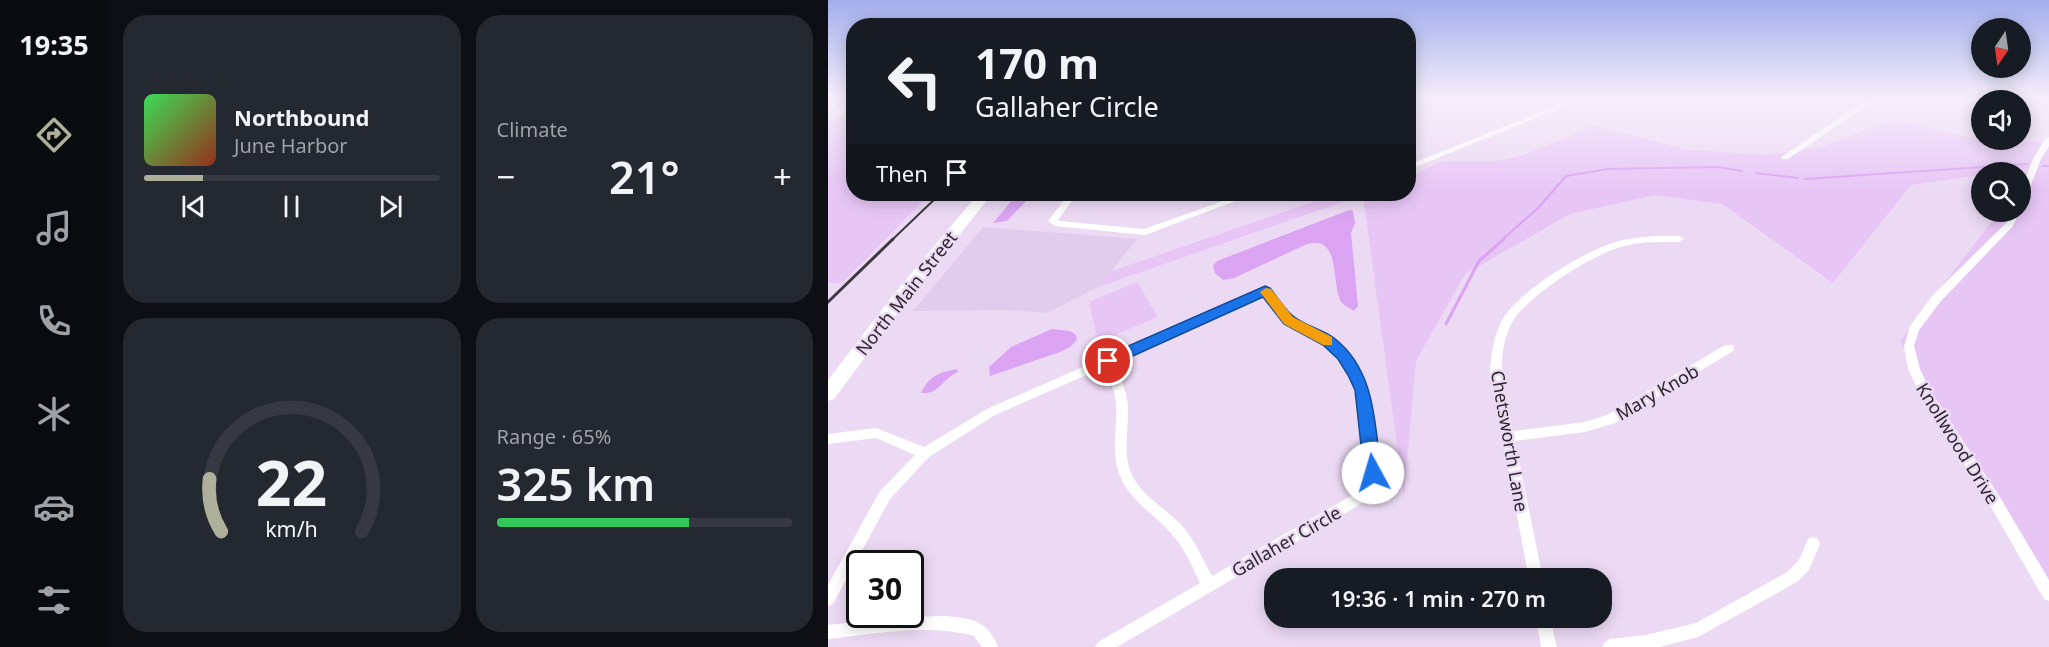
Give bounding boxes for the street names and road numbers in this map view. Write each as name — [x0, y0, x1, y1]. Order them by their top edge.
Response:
street label: North Main Street — [850, 226, 962, 360]
street label: Mary Knob — [1611, 359, 1703, 425]
street label: Chetsworth Lane — [1486, 368, 1534, 514]
street label: Knollwood Drive — [1911, 378, 2005, 508]
street label: Gallaher Circle — [1227, 500, 1345, 582]

